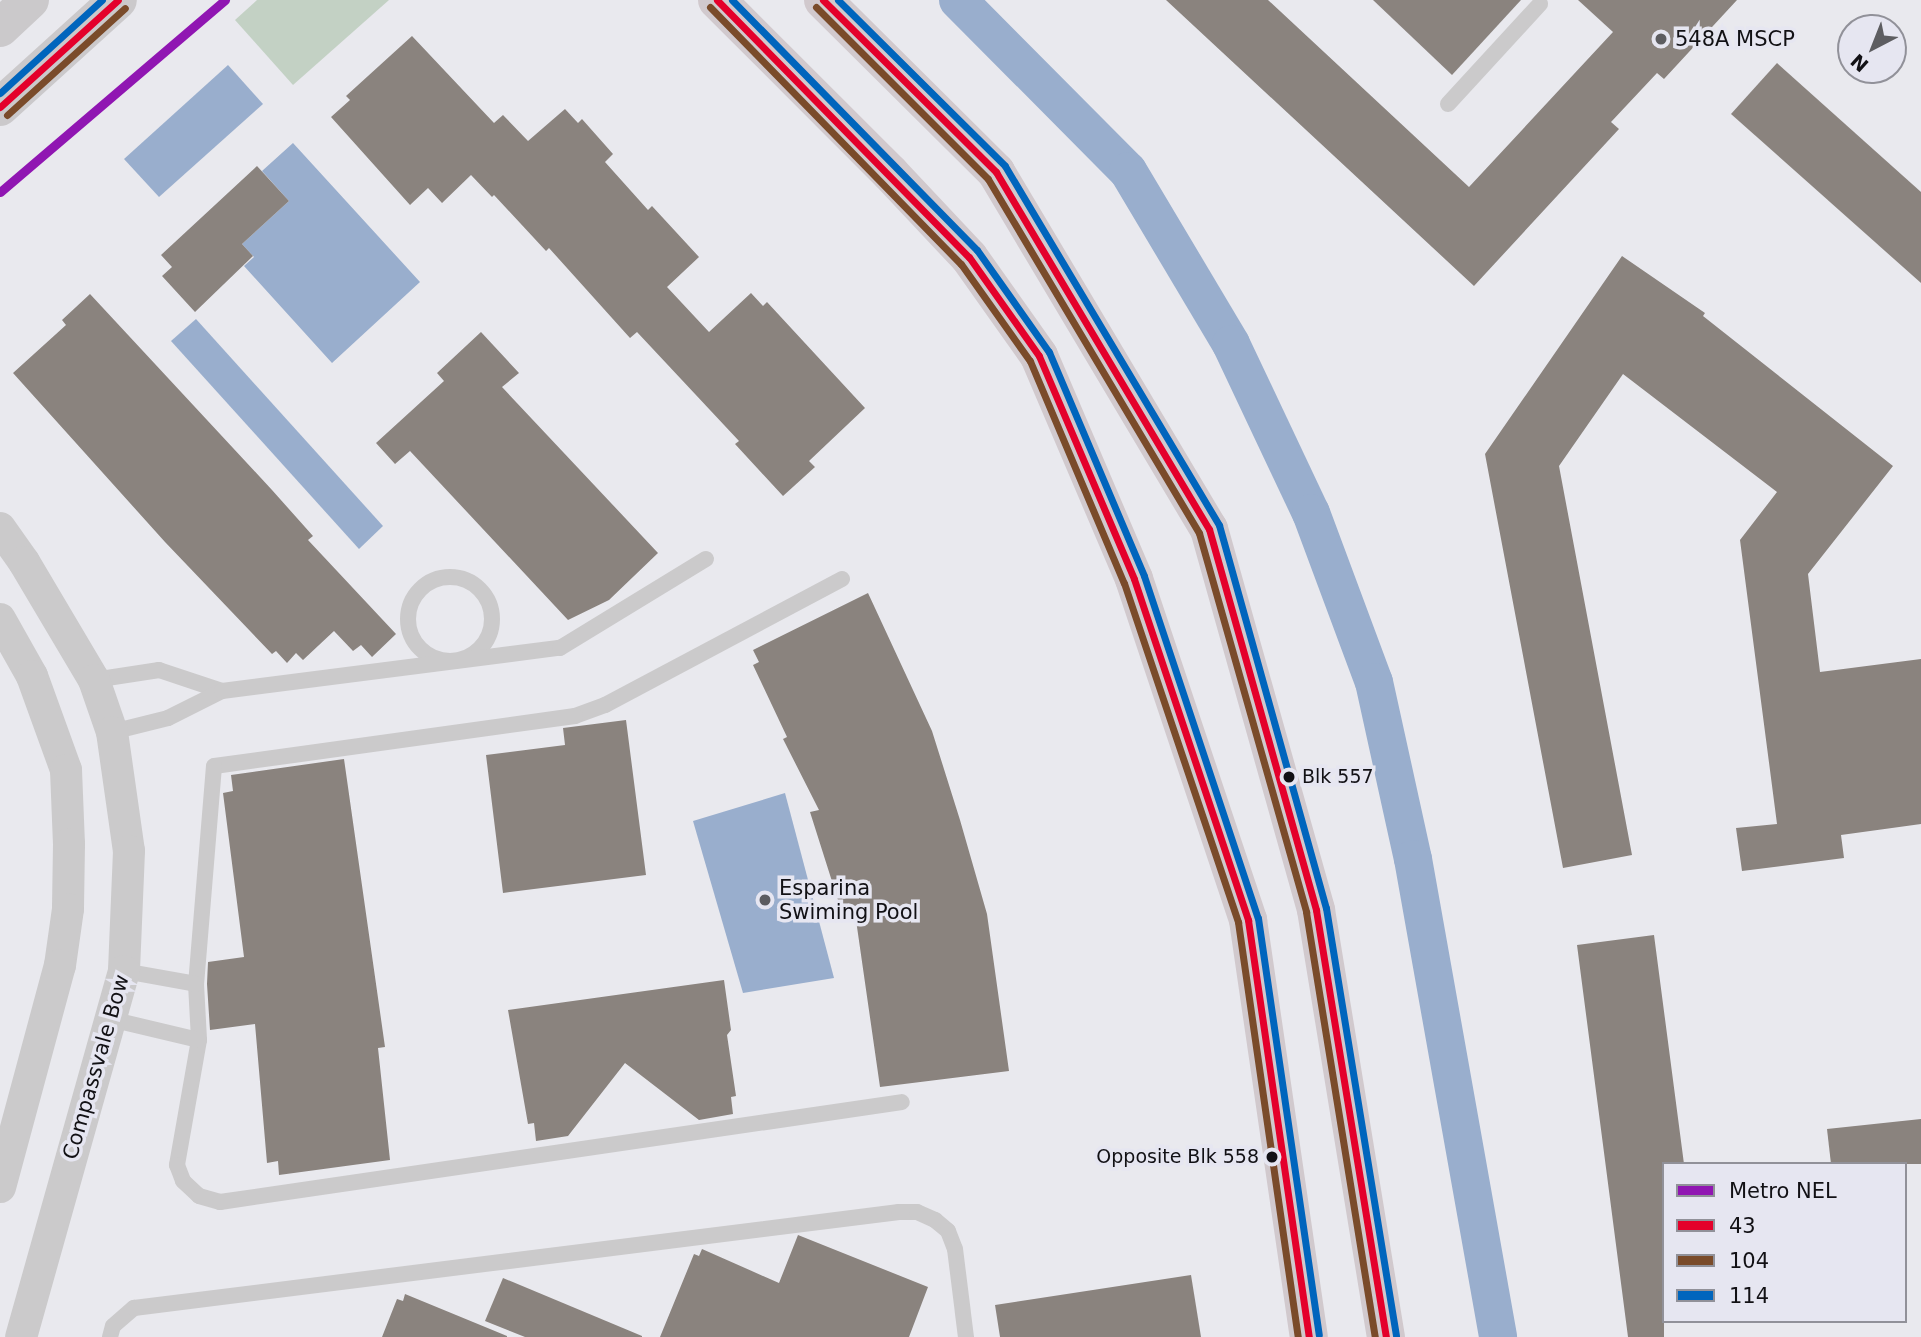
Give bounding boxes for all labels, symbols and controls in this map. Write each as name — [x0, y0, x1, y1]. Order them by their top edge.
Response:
north arrow — [1837, 14, 1907, 84]
place label: 548A MSCP — [1675, 26, 1795, 52]
marker: 548A MSCP — [1653, 31, 1669, 47]
text: N — [1846, 50, 1873, 77]
place label: Blk 557 — [1302, 766, 1374, 788]
marker: Blk 557 — [1282, 770, 1296, 784]
place label: Esparina Swiming Pool — [779, 875, 918, 925]
marker: Esparina Swiming Pool — [757, 892, 773, 908]
street label: Compassvale Bow — [58, 972, 134, 1162]
place label: Opposite Blk 558 — [1096, 1146, 1259, 1168]
marker: Opposite Blk 558 — [1265, 1150, 1279, 1164]
legend — [1662, 1162, 1907, 1323]
text: Metro NEL — [1729, 1179, 1837, 1203]
text: 43 — [1729, 1214, 1756, 1238]
text: 104 — [1729, 1249, 1769, 1273]
text: 114 — [1729, 1284, 1769, 1308]

